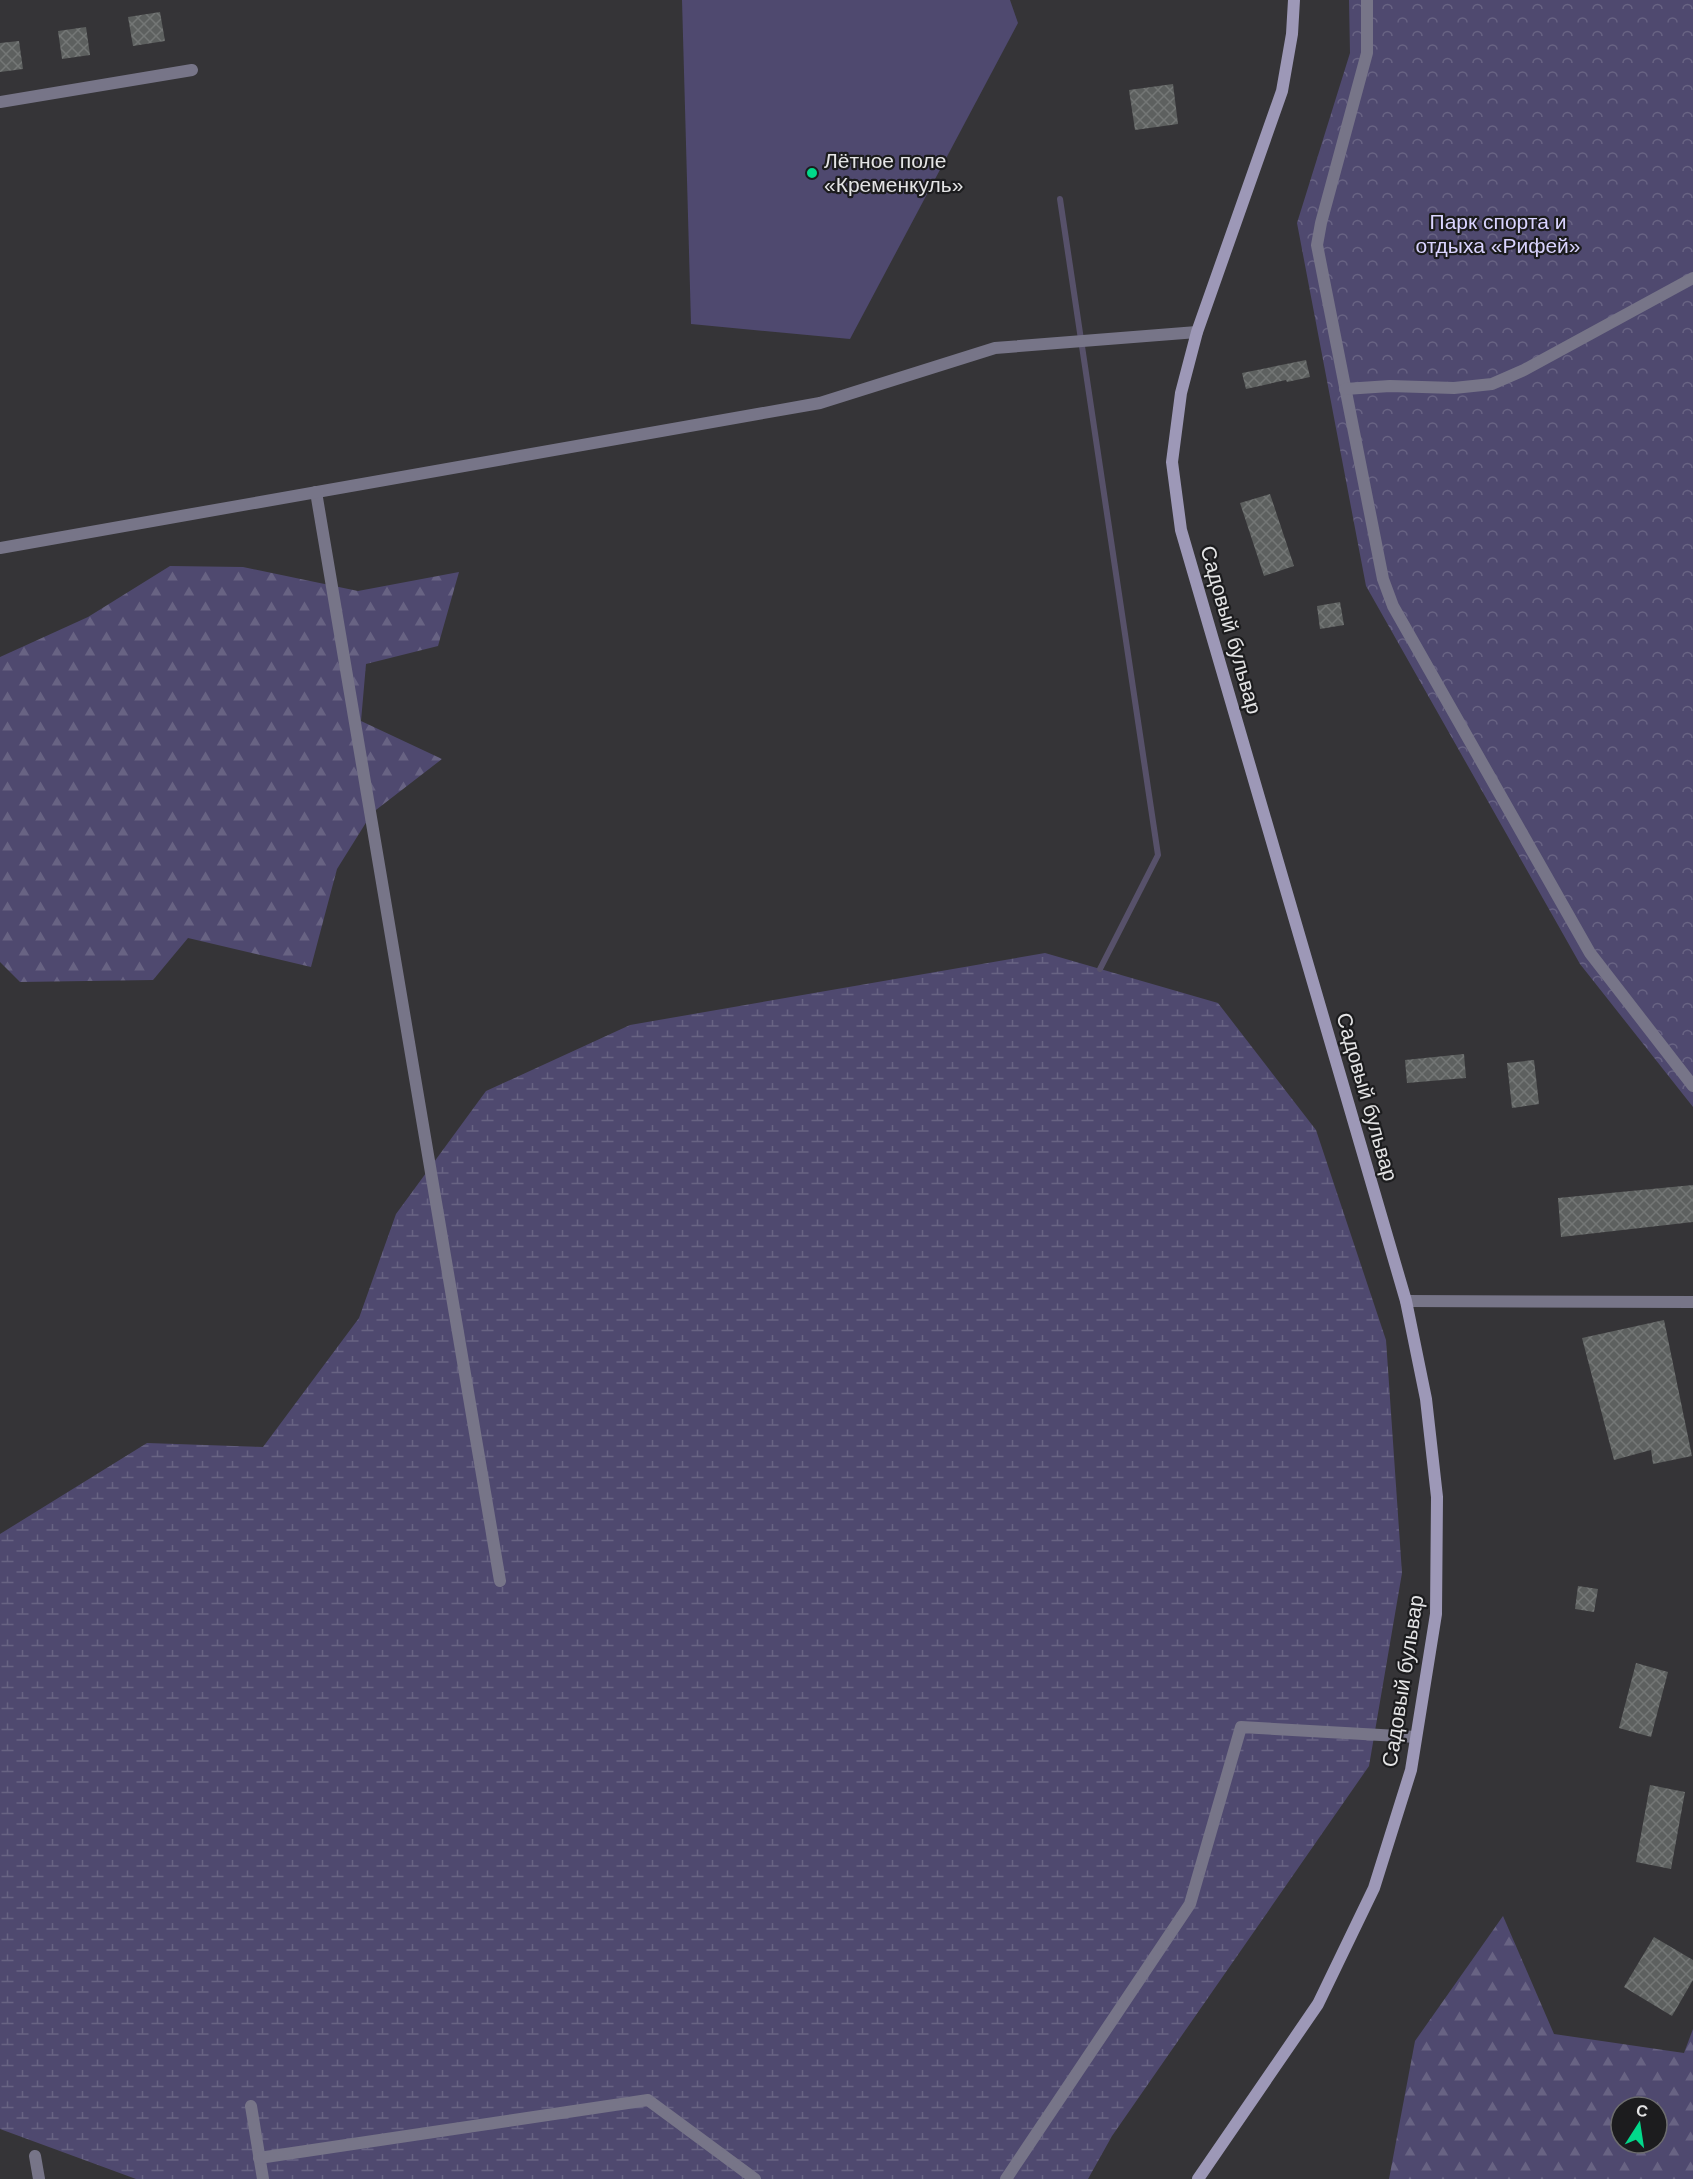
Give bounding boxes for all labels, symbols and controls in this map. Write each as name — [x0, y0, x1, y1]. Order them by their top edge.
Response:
place label: Лётное поле «Кременкуль» — [824, 149, 963, 196]
marker: Лётное поле «Кременкуль» — [805, 166, 819, 180]
park label: Парк спорта и отдыха «Рифей» — [1415, 210, 1581, 257]
street label: Садовый бульвар — [1196, 543, 1267, 717]
street label: Садовый бульвар — [1332, 1010, 1403, 1184]
street label: Садовый бульвар — [1378, 1593, 1427, 1769]
north arrow — [1609, 2095, 1669, 2155]
text: С — [1635, 2101, 1650, 2120]

